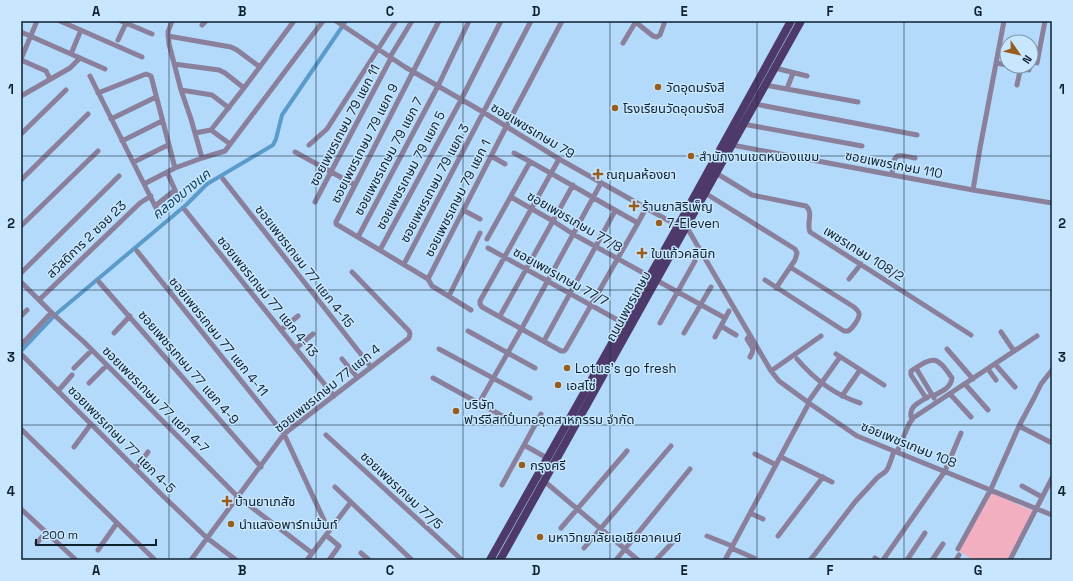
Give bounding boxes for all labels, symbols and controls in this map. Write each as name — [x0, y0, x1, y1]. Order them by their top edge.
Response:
text: A — [92, 3, 101, 20]
text: B — [238, 3, 247, 20]
text: C — [386, 3, 394, 20]
text: D — [532, 3, 541, 20]
text: E — [680, 3, 688, 20]
text: F — [827, 3, 834, 20]
text: G — [974, 3, 982, 20]
north arrow — [999, 34, 1039, 74]
text: N — [1019, 53, 1035, 67]
street label: ซอยเพชรเกษม 79 แยก 11 — [305, 62, 384, 189]
place label: วัดอุดมรังสี — [666, 79, 725, 96]
street label: ซอยเพชรเกษม 79 แยก 9 — [327, 80, 402, 206]
text: 1 — [8, 81, 14, 98]
text: 1 — [1059, 81, 1065, 98]
marker: วัดอุดมรังสี — [653, 82, 663, 92]
street label: ซอยเพชรเกษม 79 แยก 7 — [350, 94, 427, 218]
street label: ซอยเพชรเกษม 79 — [488, 99, 578, 162]
place label: โรงเรียนวัดอุดมรังสี — [623, 100, 725, 117]
marker: โรงเรียนวัดอุดมรังสี — [610, 103, 620, 113]
street label: ซอยเพชรเกษม 79 แยก 5 — [372, 108, 449, 233]
street label: ซอยเพชรเกษม 79 แยก 3 — [396, 121, 473, 246]
street label: ซอยเพชรเกษม 79 แยก 1 — [420, 137, 494, 260]
street label: ซอยเพชรเกษม 110 — [844, 147, 944, 182]
place label: สำนักงานเขตหนองแขม — [699, 148, 819, 165]
marker: สำนักงานเขตหนองแขม — [686, 151, 696, 161]
water label: คลองบางแค — [148, 164, 215, 223]
place label: ณฤมลห้องยา — [606, 166, 676, 183]
marker: ณฤมลห้องยา — [593, 169, 603, 179]
street label: ซอยเพชรเกษม 77/8 — [524, 187, 626, 256]
street label: สวัสดิการ 2 ซอย 23 — [43, 197, 130, 282]
place label: ร้านยาสิริเพ็ญ — [642, 198, 713, 215]
marker: ร้านยาสิริเพ็ญ — [629, 201, 639, 211]
street label: ซอยเพชรเกษม 77 แยก 4-15 — [251, 202, 358, 331]
text: 2 — [7, 215, 15, 232]
place label: 7-Eleven — [667, 215, 720, 232]
text: 2 — [1058, 215, 1066, 232]
marker: 7-Eleven — [654, 218, 664, 228]
street label: เพชรเกษม 108/2 — [820, 222, 907, 285]
street label: ซอยเพชรเกษม 77 แยก 4-13 — [213, 232, 322, 360]
street label: ซอยเพชรเกษม 77/7 — [510, 243, 612, 310]
place label: ใบแก้วคลินิก — [651, 245, 715, 262]
marker: ใบแก้วคลินิก — [636, 247, 648, 259]
street label: ถนนเพชรเกษม — [602, 268, 655, 344]
street label: ซอยเพชรเกษม 77 แยก 4-11 — [165, 273, 272, 399]
street label: ซอยเพชรเกษม 77 แยก 4-9 — [134, 307, 243, 428]
street label: ซอยเพชรเกษม 77 แยก 4 — [271, 340, 384, 436]
street label: ซอยเพชรเกษม 77 แยก 4-7 — [99, 342, 213, 456]
text: 3 — [7, 349, 15, 366]
text: 3 — [1058, 349, 1066, 366]
place label: Lotus's go fresh — [575, 360, 677, 377]
marker: Lotus's go fresh — [562, 363, 572, 373]
place label: เอสโซ่ — [566, 377, 596, 394]
marker: เอสโซ่ — [553, 380, 563, 390]
street label: ซอยเพชรเกษม 77 แยก 4-5 — [64, 382, 179, 497]
place label: บริษัท ฟาร์อีสท์ปั่นทออุตสาหกรรม จำกัด — [464, 396, 634, 428]
marker: บริษัท ฟาร์อีสท์ปั่นทออุตสาหกรรม จำกัด — [451, 406, 461, 416]
street label: ซอยเพชรเกษม 108 — [858, 418, 959, 471]
street label: ซอยเพชรเกษม 77/5 — [357, 448, 447, 533]
place label: กรุงศรี — [530, 457, 566, 474]
marker: กรุงศรี — [517, 460, 527, 470]
text: 4 — [7, 483, 15, 500]
text: 4 — [1058, 483, 1066, 500]
place label: บ้านยาเภสัช — [235, 493, 295, 510]
marker: บ้านยาเภสัช — [222, 496, 232, 506]
place label: นำแสงอพาร์ทเม้นท์ — [239, 516, 338, 533]
marker: นำแสงอพาร์ทเม้นท์ — [226, 519, 236, 529]
scale bar — [36, 521, 156, 547]
text: 200 m — [42, 527, 78, 543]
place label: มหาวิทยาลัยเอเชียอาคเนย์ — [548, 529, 681, 546]
marker: มหาวิทยาลัยเอเชียอาคเนย์ — [535, 532, 545, 542]
text: A — [92, 562, 101, 579]
text: B — [238, 562, 247, 579]
text: C — [386, 562, 394, 579]
text: D — [532, 562, 541, 579]
text: E — [680, 562, 688, 579]
text: F — [827, 562, 834, 579]
text: G — [974, 562, 982, 579]

